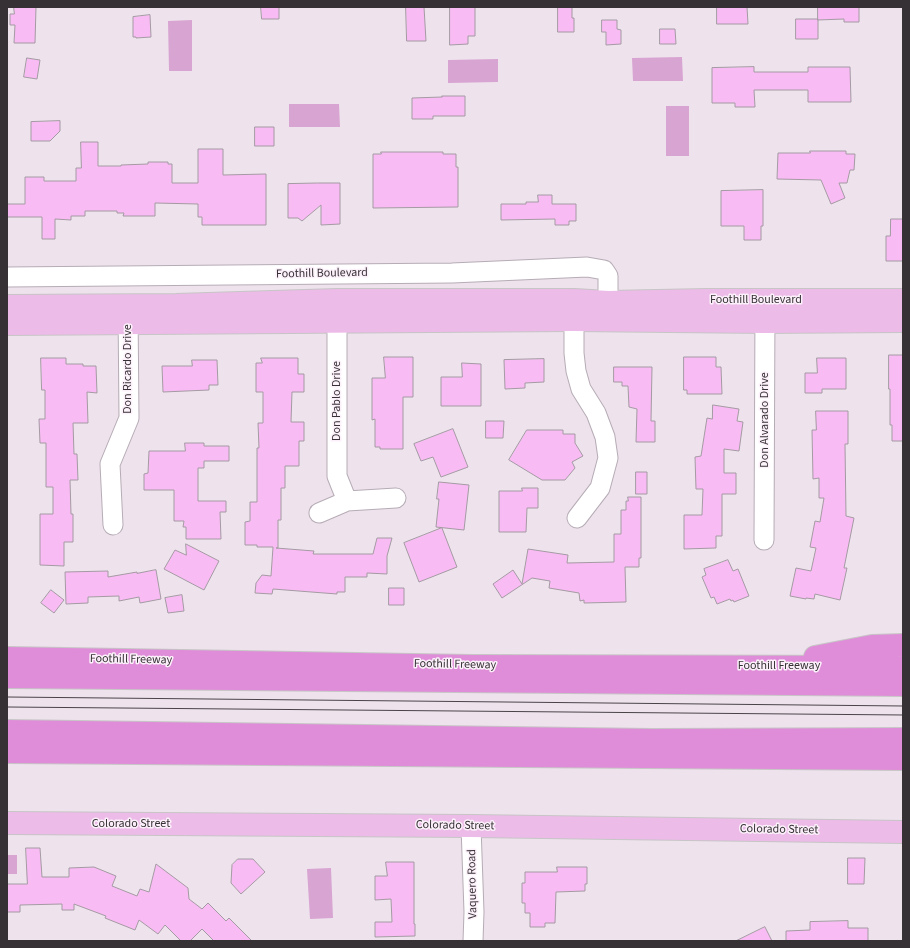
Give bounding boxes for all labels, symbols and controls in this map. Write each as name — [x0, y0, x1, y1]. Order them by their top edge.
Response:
street label: Foothill Boulevard — [276, 266, 368, 282]
street label: Foothill Boulevard — [710, 293, 802, 307]
street label: Don Ricardo Drive — [121, 324, 135, 414]
street label: Don Pablo Drive — [330, 361, 344, 441]
street label: Don Alvarado Drive — [758, 372, 772, 468]
street label: Foothill Freeway — [90, 652, 172, 668]
street label: Foothill Freeway — [414, 657, 496, 673]
street label: Foothill Freeway — [738, 659, 820, 673]
street label: Colorado Street — [92, 817, 170, 831]
street label: Colorado Street — [416, 818, 494, 834]
street label: Colorado Street — [740, 822, 818, 838]
street label: Vaquero Road — [465, 849, 481, 919]

